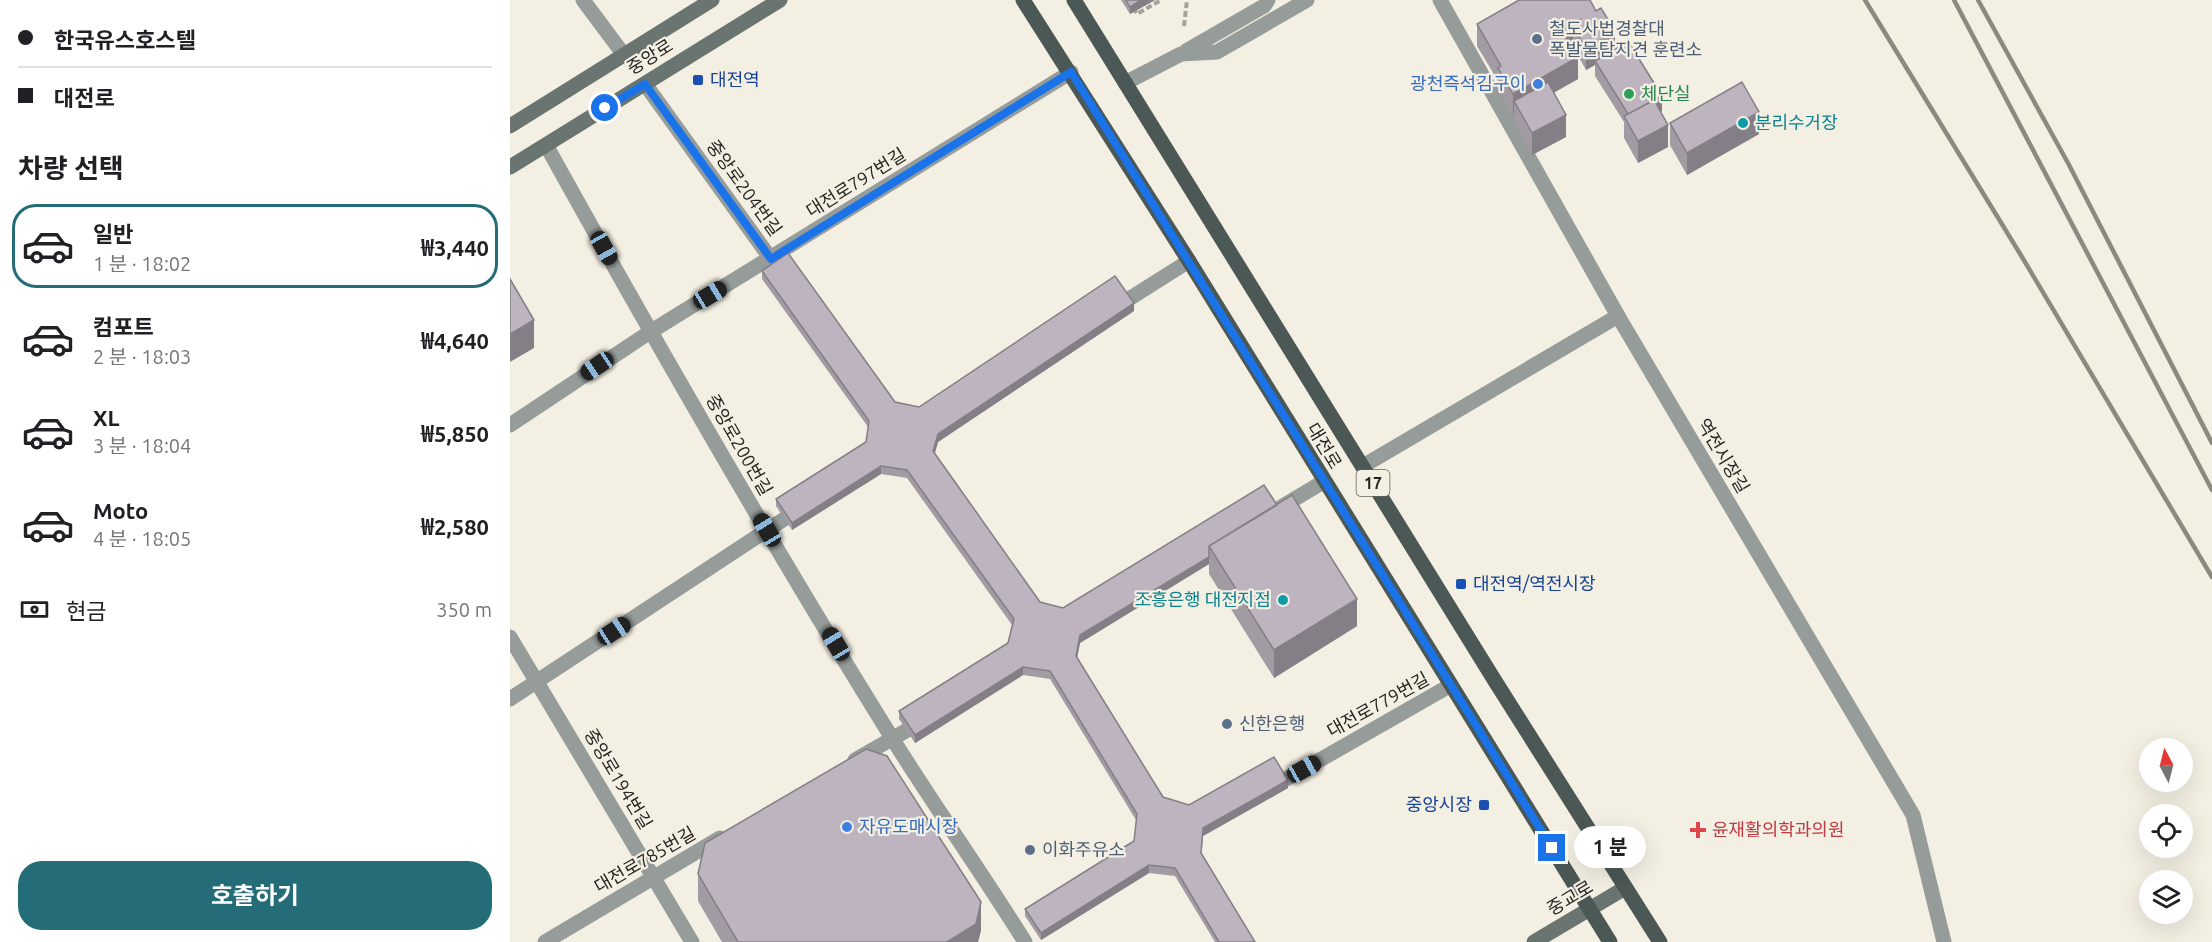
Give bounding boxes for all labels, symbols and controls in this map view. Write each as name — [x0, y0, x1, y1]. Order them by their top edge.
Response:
place label: 철도사법경찰대 폭발물탐지견 훈련소 — [1549, 18, 1702, 59]
text: 한국유스호스텔 — [54, 27, 196, 52]
marker: 철도사법경찰대 폭발물탐지견 훈련소 — [1530, 32, 1544, 46]
street label: 중앙로 — [623, 35, 676, 78]
place label: 대전역 — [710, 69, 760, 89]
marker: 대전역 — [691, 73, 705, 87]
place label: 광천즉석김구이 — [1410, 73, 1526, 93]
marker: 광천즉석김구이 — [1531, 77, 1545, 91]
place label: 체단실 — [1641, 83, 1691, 103]
text: 대전로 — [54, 85, 115, 110]
marker: 체단실 — [1622, 87, 1636, 101]
route start — [591, 94, 618, 121]
place label: 분리수거장 — [1755, 112, 1838, 132]
marker: 분리수거장 — [1736, 116, 1750, 130]
street label: 중앙로204번길 — [703, 136, 786, 239]
street label: 대전로797번길 — [802, 144, 909, 221]
text: 차량 선택 — [18, 153, 124, 183]
icon: car — [21, 219, 75, 273]
text: 일반 — [93, 221, 133, 246]
car — [587, 228, 621, 268]
text: ₩3,440 — [421, 235, 489, 260]
text: 1 분 · 18:02 — [93, 252, 191, 275]
car — [690, 278, 730, 312]
icon: car — [21, 312, 75, 366]
text: 컴포트 — [93, 314, 154, 339]
text: ₩4,640 — [421, 328, 489, 353]
text: 2 분 · 18:03 — [93, 345, 191, 368]
car — [577, 348, 617, 384]
street label: 중앙로200번길 — [703, 390, 777, 499]
icon: car — [21, 405, 75, 459]
text: XL — [93, 405, 120, 430]
street label: 역전시장길 — [1694, 415, 1754, 496]
street label: 대전로 — [1303, 419, 1346, 472]
text: ₩5,850 — [421, 421, 489, 446]
text: 3 분 · 18:04 — [93, 434, 191, 457]
road number: 17 — [1356, 470, 1390, 496]
icon: car — [21, 498, 75, 552]
text: Moto — [93, 498, 148, 523]
car — [750, 510, 784, 550]
text: ₩2,580 — [421, 514, 489, 539]
text: 4 분 · 18:05 — [93, 527, 191, 550]
place label: 대전역/역전시장 — [1473, 573, 1596, 593]
marker: 대전역/역전시장 — [1454, 577, 1468, 591]
place label: 조흥은행 대전지점 — [1134, 589, 1271, 609]
icon: cash — [18, 593, 51, 626]
marker: 조흥은행 대전지점 — [1276, 593, 1290, 607]
text: 현금 — [66, 598, 106, 623]
text: 350 m — [436, 598, 492, 621]
car — [594, 614, 634, 648]
car — [819, 624, 853, 664]
street label: 대전로779번길 — [1323, 668, 1432, 740]
place label: 신한은행 — [1239, 713, 1305, 733]
marker: 신한은행 — [1220, 717, 1234, 731]
street label: 중앙로194번길 — [581, 725, 657, 832]
north arrow — [2139, 738, 2193, 792]
map controls — [2139, 738, 2193, 924]
car — [1284, 752, 1324, 786]
place label: 중앙시장 — [1406, 794, 1472, 814]
marker: 중앙시장 — [1477, 798, 1491, 812]
button: locate — [2139, 804, 2193, 858]
place label: 자유도매시장 — [859, 816, 958, 836]
place label: 윤재활의학과의원 — [1712, 819, 1844, 839]
marker: 자유도매시장 — [840, 820, 854, 834]
marker: 윤재활의학과의원 — [1689, 821, 1707, 839]
street label: 대전로785번길 — [590, 822, 699, 896]
callout: 1 분 — [1573, 827, 1645, 869]
route end — [1538, 834, 1565, 861]
text: 1 분 — [1593, 835, 1627, 858]
place label: 이화주유소 — [1042, 839, 1125, 859]
marker: 이화주유소 — [1023, 843, 1037, 857]
button: 호출하기 — [18, 861, 492, 930]
button: layers — [2139, 870, 2193, 924]
street label: 중교로 — [1543, 876, 1596, 919]

